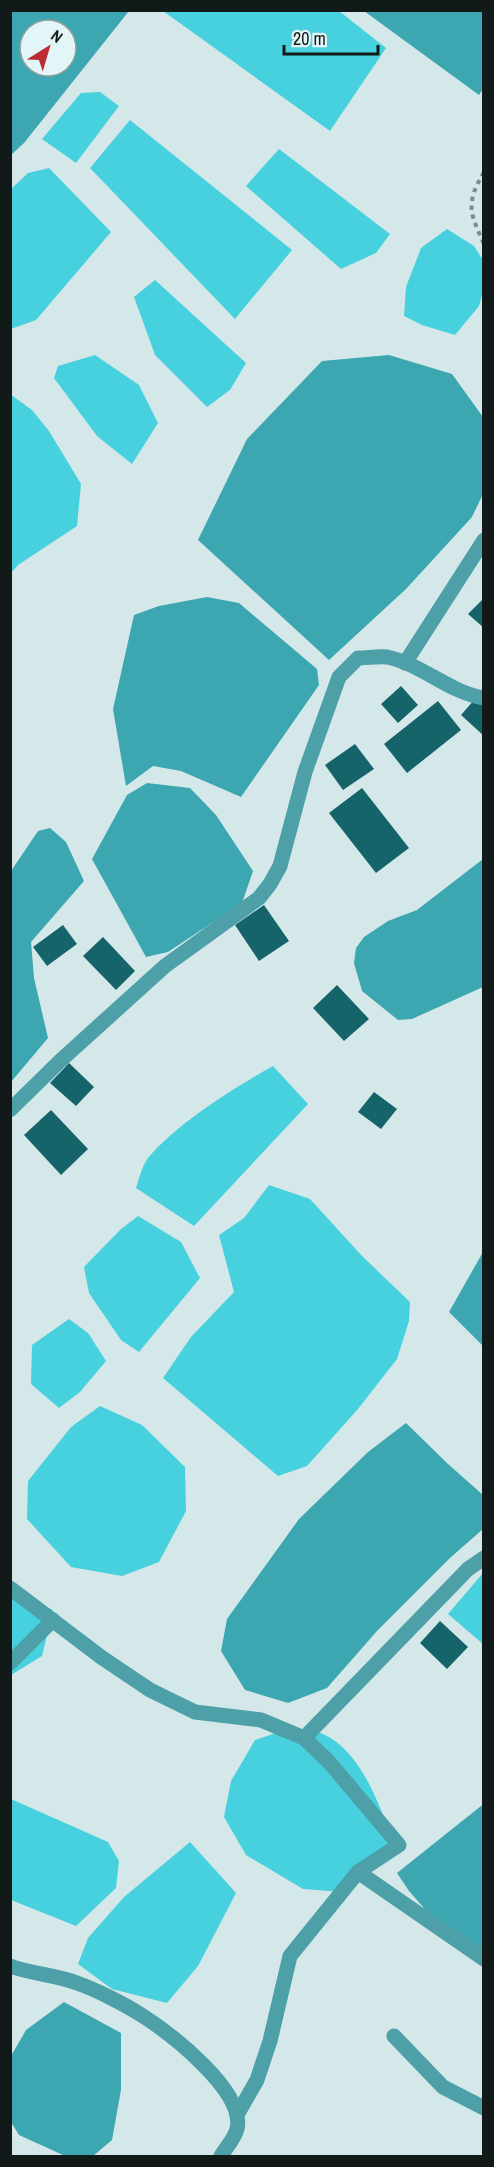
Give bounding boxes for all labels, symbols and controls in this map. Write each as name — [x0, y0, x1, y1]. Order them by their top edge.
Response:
north arrow — [18, 18, 78, 78]
scale bar — [284, 18, 378, 56]
text: N — [47, 24, 67, 48]
text: 20 m — [293, 26, 326, 51]

